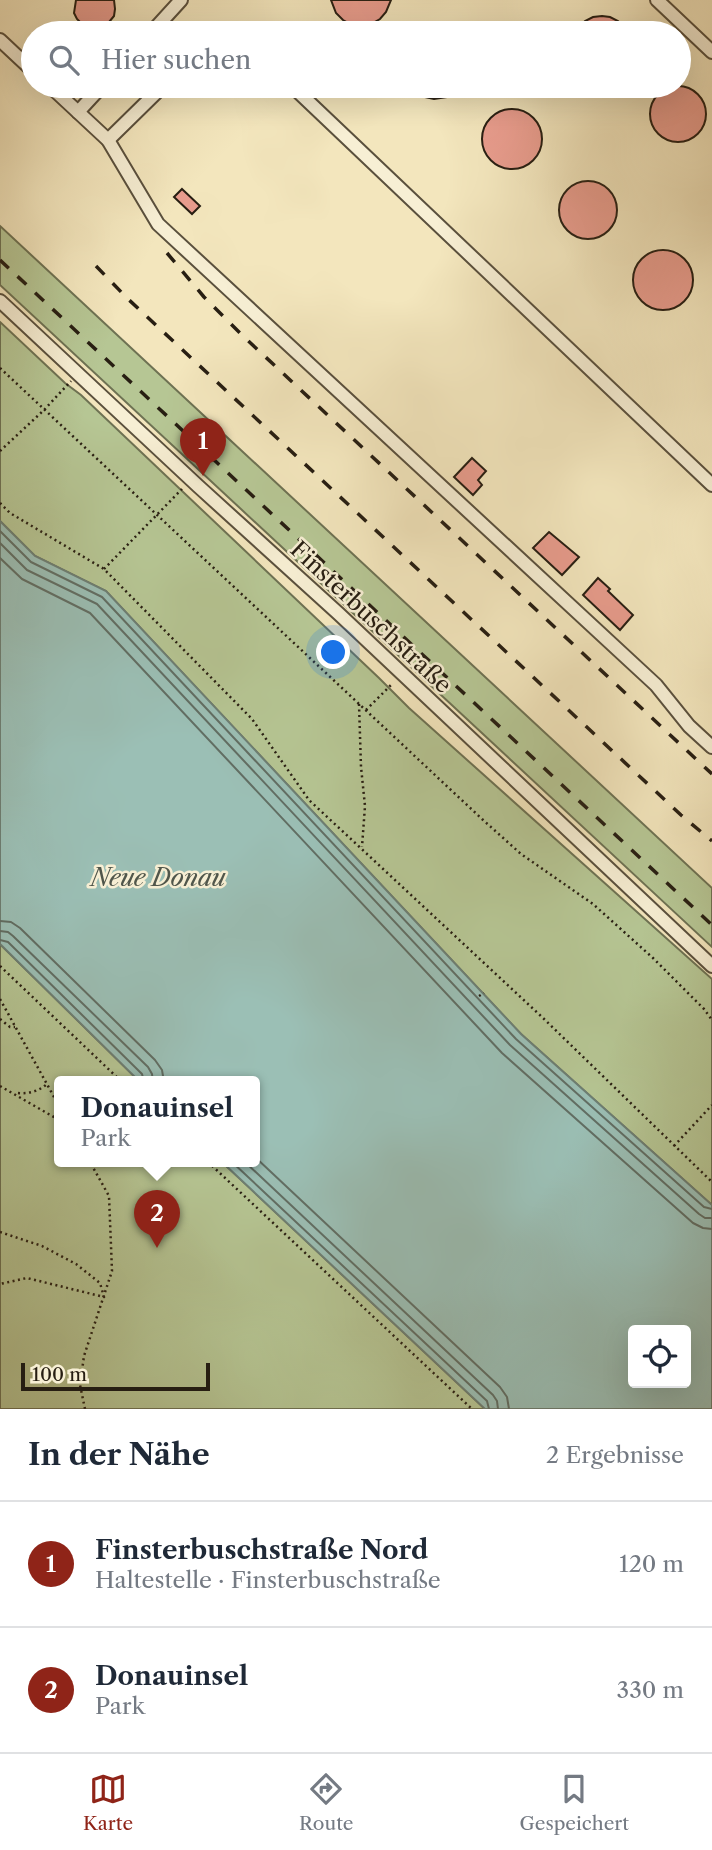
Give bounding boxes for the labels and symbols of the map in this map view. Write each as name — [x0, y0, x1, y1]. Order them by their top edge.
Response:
pin: 1 — [180, 418, 226, 476]
street label: Finsterbuschstraße — [285, 535, 457, 699]
your location — [316, 635, 350, 669]
water label: Neue Donau — [88, 863, 227, 892]
pin: 2 — [134, 1190, 180, 1248]
scale bar — [21, 1360, 210, 1392]

